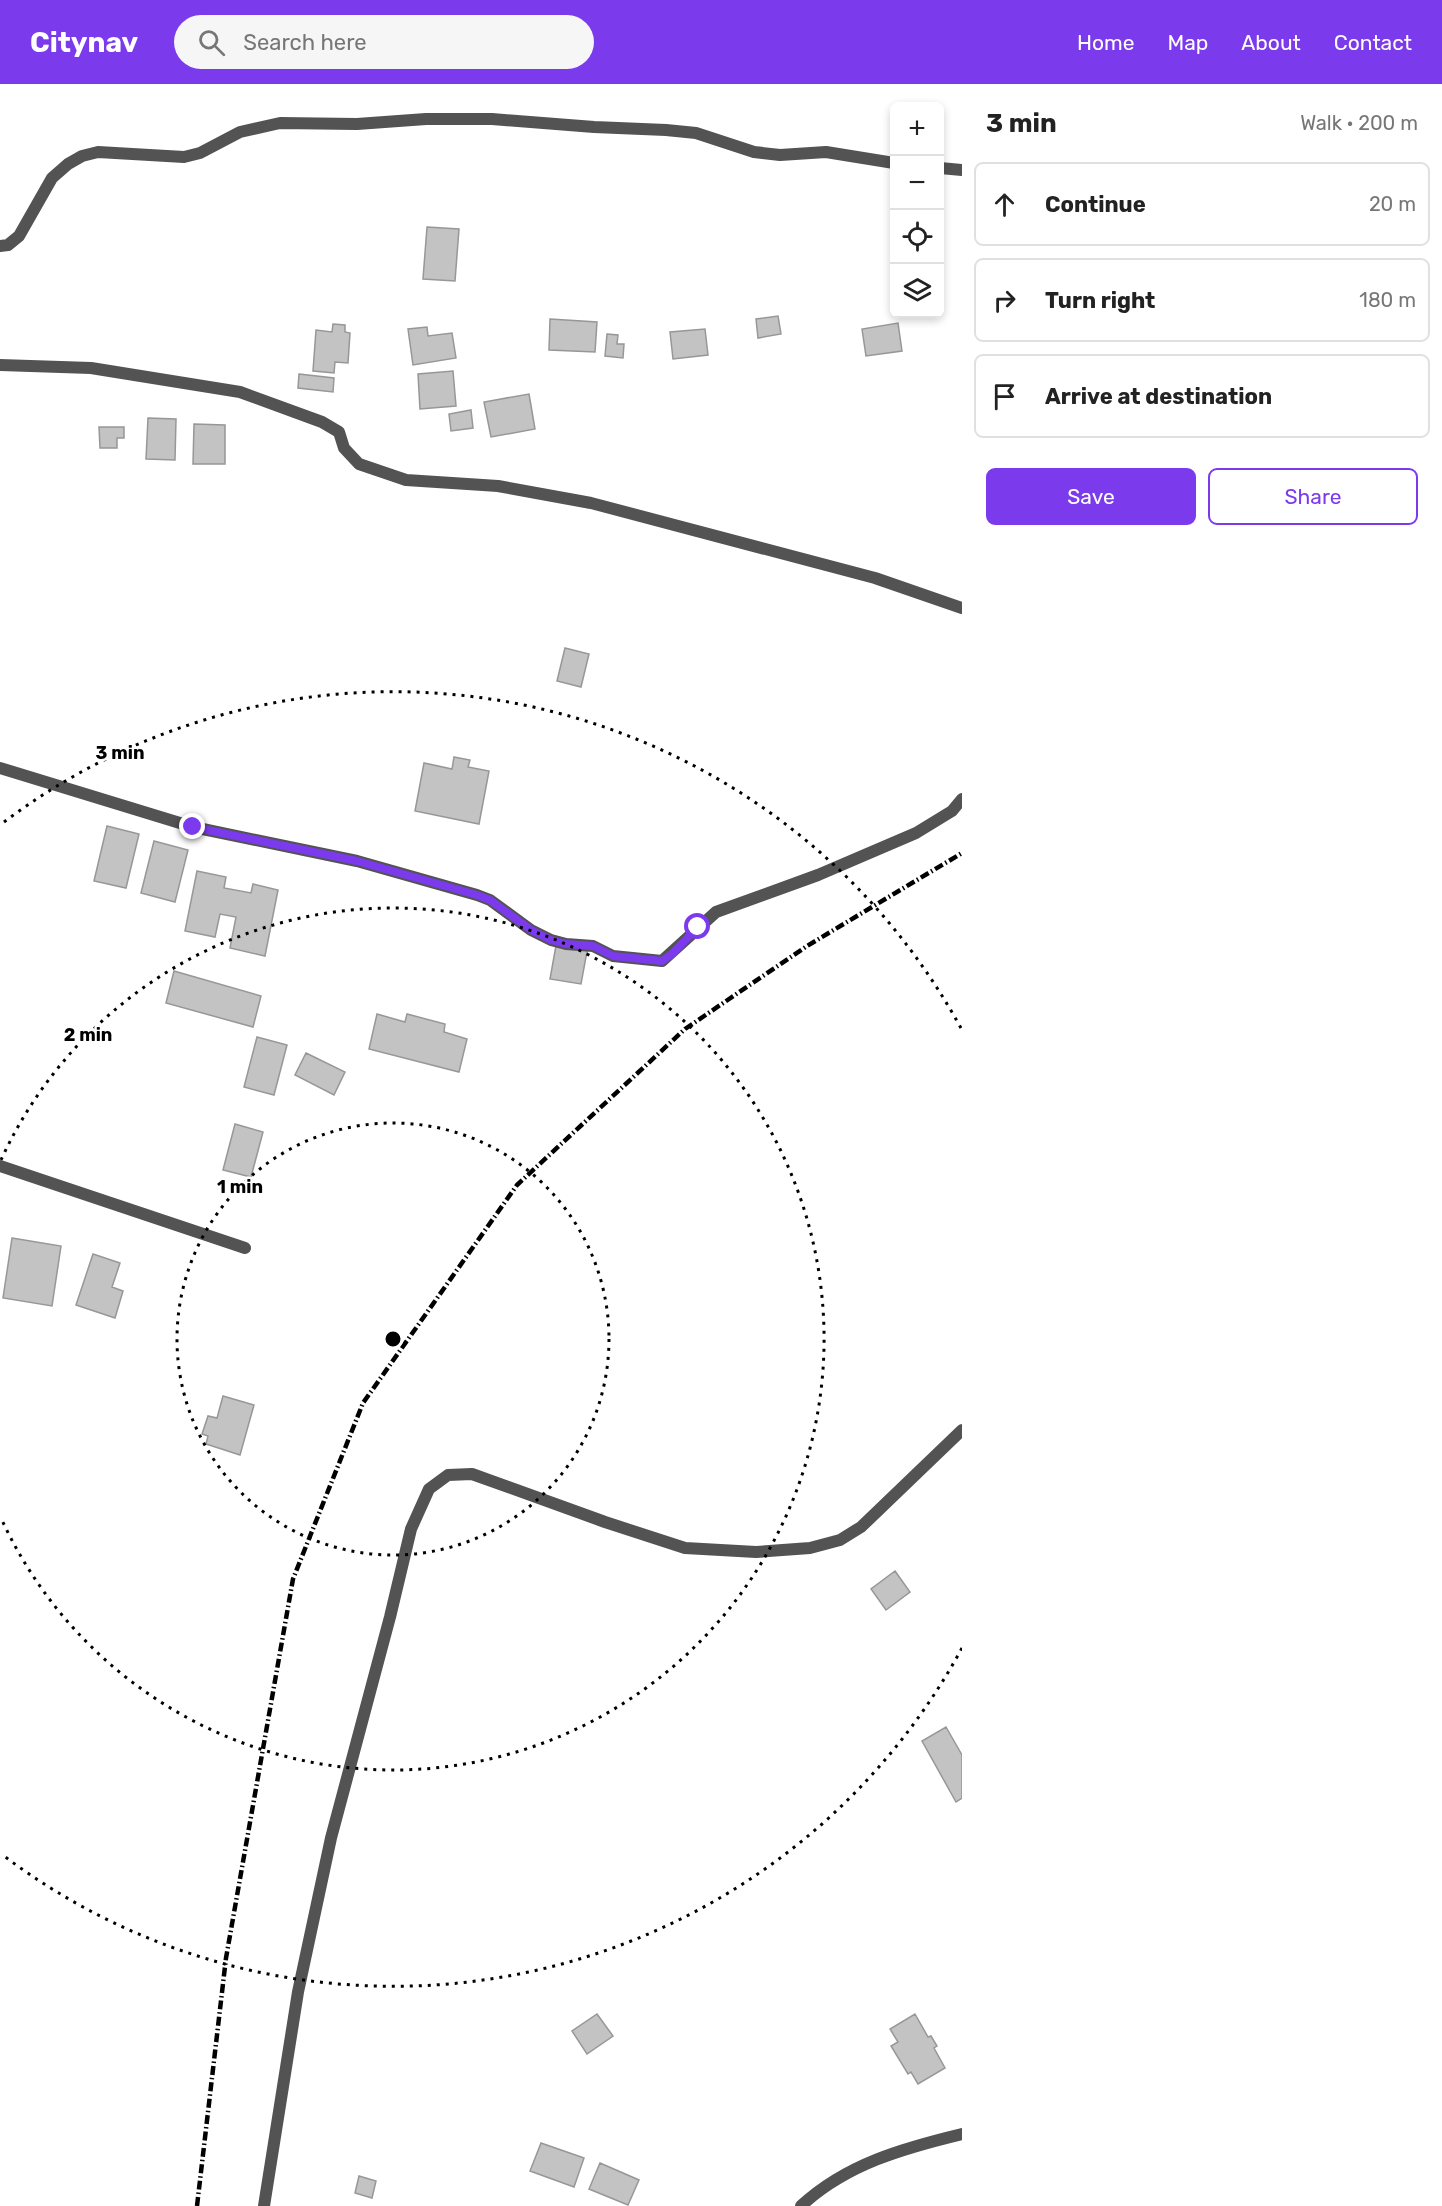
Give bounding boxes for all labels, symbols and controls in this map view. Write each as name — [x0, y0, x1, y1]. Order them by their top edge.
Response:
search box — [174, 15, 594, 69]
text: Citynav — [30, 26, 138, 59]
icon: search — [195, 26, 228, 59]
text: Search here — [243, 29, 367, 56]
text: Home — [1077, 30, 1134, 55]
text: Map — [1167, 30, 1208, 55]
text: About — [1241, 30, 1301, 55]
text: Contact — [1334, 30, 1412, 55]
map controls — [890, 102, 944, 318]
button: + — [890, 102, 944, 156]
text: 3 min — [986, 108, 1057, 139]
text: Walk · 200 m — [1300, 111, 1418, 135]
button: − — [890, 156, 944, 210]
icon: ahead — [988, 188, 1021, 221]
text: Continue — [1045, 191, 1146, 218]
text: 20 m — [1369, 192, 1416, 216]
button: locate — [890, 210, 944, 264]
button: layers — [890, 264, 944, 318]
icon: right — [988, 284, 1021, 317]
text: Turn right — [1045, 287, 1155, 314]
text: 180 m — [1359, 288, 1416, 312]
icon: arrive — [988, 380, 1021, 413]
text: Arrive at destination — [1045, 383, 1272, 410]
button: Save — [986, 468, 1196, 525]
button: Share — [1208, 468, 1418, 525]
text: 3 min — [96, 742, 144, 764]
route end — [179, 813, 205, 839]
route start — [684, 913, 710, 939]
text: 2 min — [64, 1024, 112, 1046]
text: 1 min — [217, 1176, 263, 1198]
centre of rings — [383, 1329, 403, 1349]

